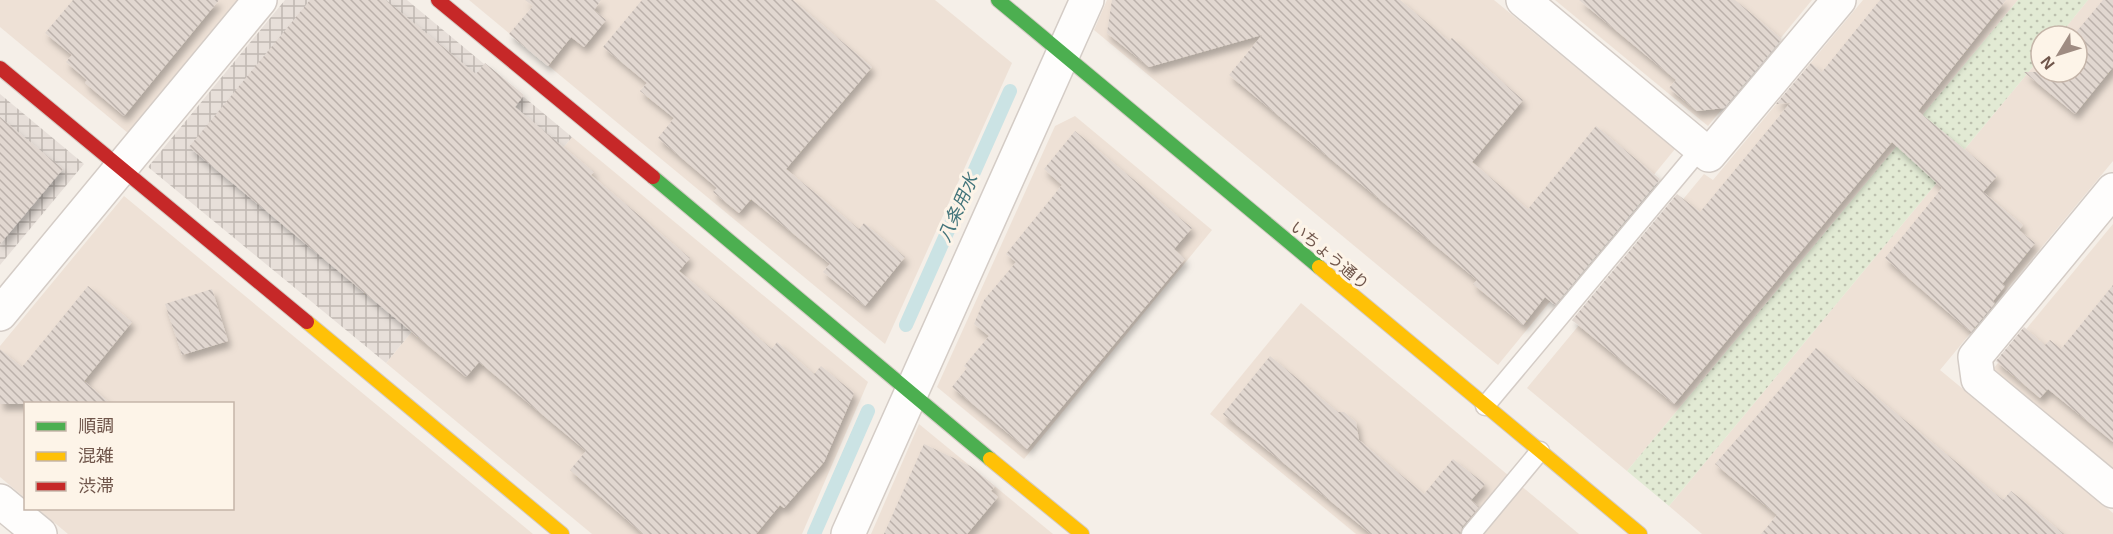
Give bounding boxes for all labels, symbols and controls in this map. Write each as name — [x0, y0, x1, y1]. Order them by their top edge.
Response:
north arrow — [2029, 24, 2089, 84]
text: N — [2037, 53, 2058, 73]
water label: 八条用水 — [934, 169, 983, 245]
street label: いちょう通り — [1287, 218, 1372, 293]
legend — [24, 402, 234, 510]
text: 順調 — [78, 416, 114, 436]
text: 混雑 — [78, 446, 114, 466]
text: 渋滞 — [78, 476, 114, 496]

